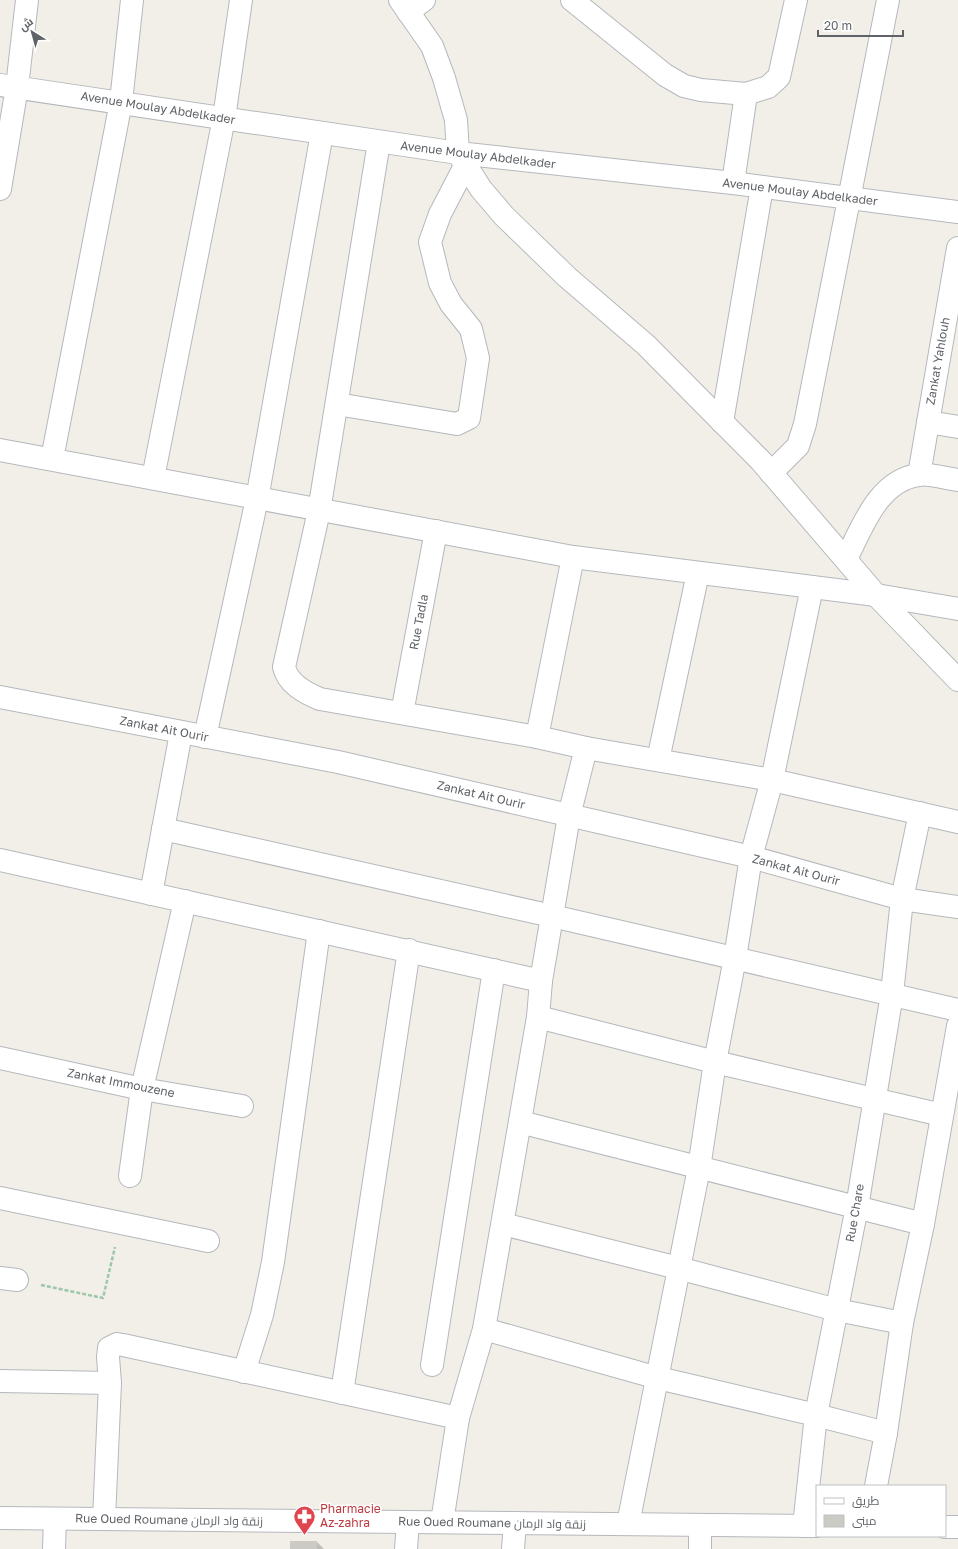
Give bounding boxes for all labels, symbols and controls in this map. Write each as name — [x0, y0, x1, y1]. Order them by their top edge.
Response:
north arrow — [12, 12, 52, 52]
scale bar — [818, 12, 903, 38]
text: ش — [16, 14, 36, 34]
text: 20 m — [824, 18, 852, 33]
street label: Avenue Moulay Abdelkader — [80, 88, 237, 127]
street label: Avenue Moulay Abdelkader — [400, 138, 557, 172]
street label: Avenue Moulay Abdelkader — [722, 175, 879, 209]
street label: Zankat Yahlouh — [922, 316, 953, 406]
street label: Rue Tadla — [406, 593, 431, 651]
street label: Zankat Ait Ourir — [118, 713, 210, 745]
street label: Zankat Ait Ourir — [435, 777, 527, 812]
street label: Zankat Ait Ourir — [751, 851, 842, 889]
street label: Zankat Immouzene — [66, 1065, 176, 1100]
street label: Rue Chare — [842, 1183, 867, 1243]
legend — [816, 1485, 946, 1537]
text: طريق — [852, 1493, 880, 1508]
place label: Pharmacie Az-zahra — [320, 1501, 381, 1530]
pharmacy icon: Pharmacie Az-zahra — [292, 1503, 318, 1536]
street label: Rue Oued Roumane زنقة واد الرمان — [75, 1510, 263, 1529]
street label: Rue Oued Roumane زنقة واد الرمان — [398, 1513, 586, 1532]
text: مبنى — [852, 1513, 877, 1528]

